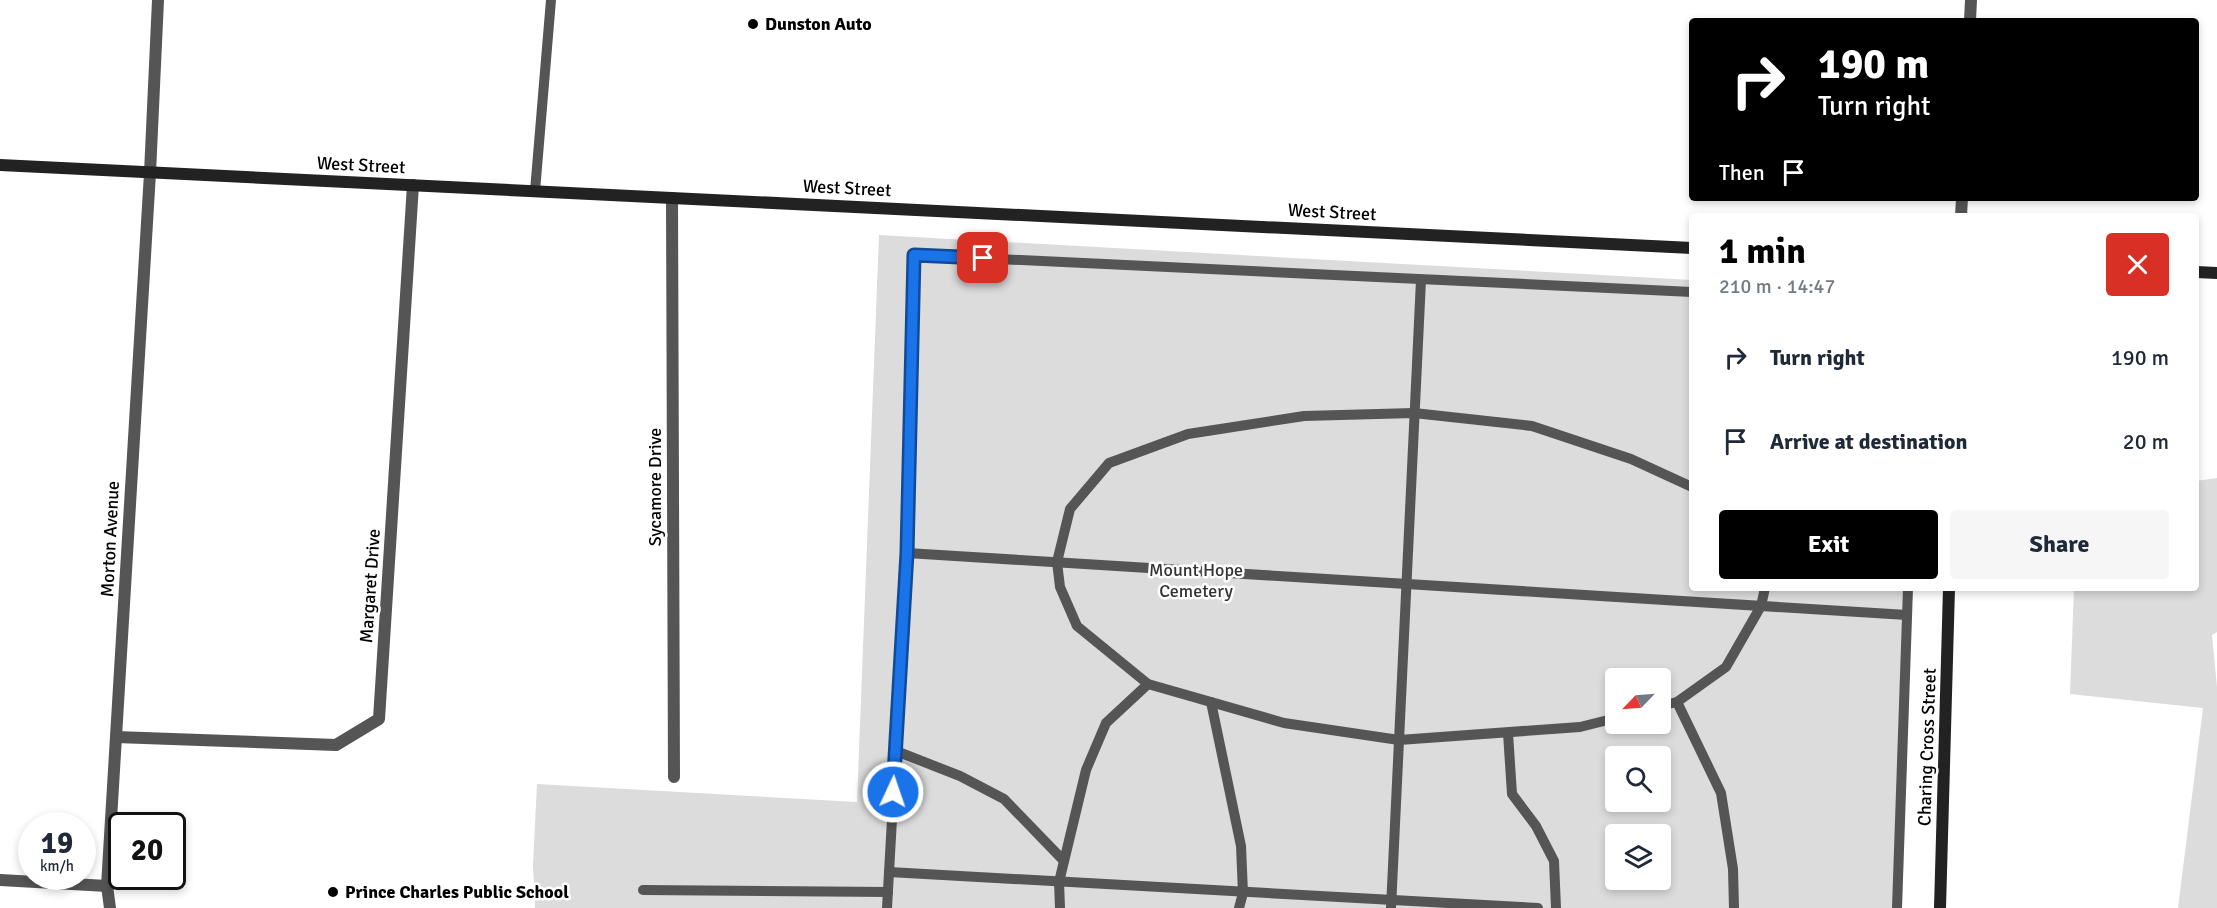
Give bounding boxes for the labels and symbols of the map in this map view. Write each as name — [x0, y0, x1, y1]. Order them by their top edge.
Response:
place label: Dunston Auto — [765, 13, 872, 35]
marker: Dunston Auto — [746, 17, 760, 31]
street label: West Street — [316, 152, 406, 178]
street label: West Street — [802, 175, 892, 201]
street label: West Street — [1287, 199, 1377, 225]
pin — [957, 232, 1008, 283]
street label: Sycamore Drive — [644, 428, 666, 546]
street label: Morton Avenue — [96, 480, 124, 598]
street label: Margaret Drive — [355, 528, 385, 644]
park label: Mount Hope Cemetery — [1149, 559, 1243, 602]
north arrow — [1605, 668, 1671, 734]
street label: Charing Cross Street — [1913, 668, 1941, 826]
position arrow — [861, 760, 925, 824]
speed limit sign: 20 — [108, 812, 186, 890]
place label: Prince Charles Public School — [345, 881, 569, 903]
marker: Prince Charles Public School — [326, 885, 340, 899]

